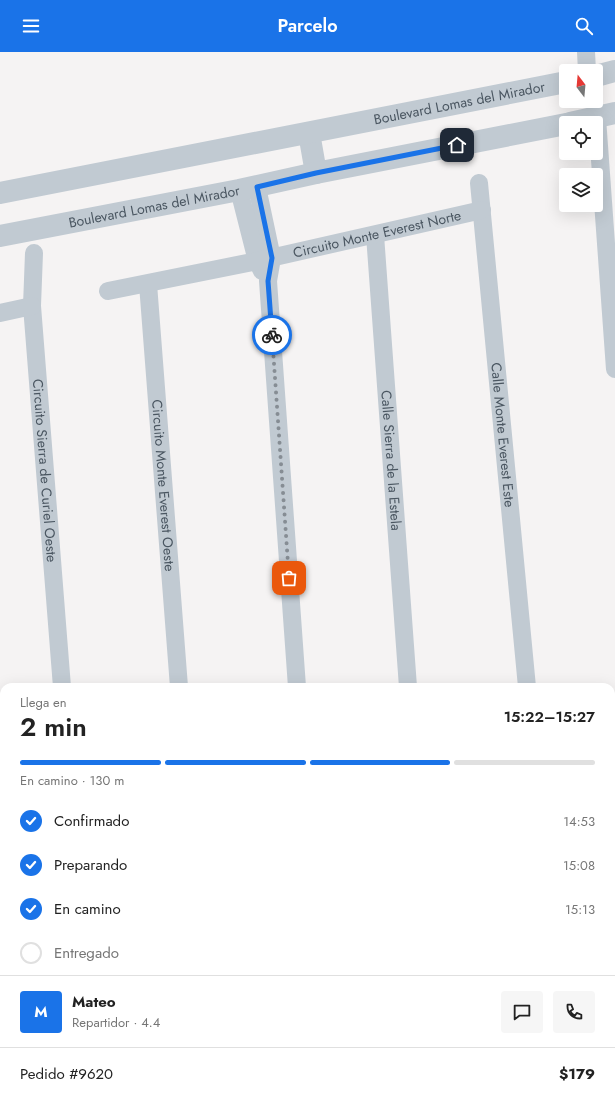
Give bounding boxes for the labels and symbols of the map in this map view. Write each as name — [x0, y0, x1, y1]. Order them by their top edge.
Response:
north arrow — [559, 64, 603, 108]
street label: Boulevard Lomas del Mirador — [372, 76, 547, 129]
pin — [440, 128, 474, 162]
street label: Boulevard Lomas del Mirador — [67, 180, 242, 233]
street label: Circuito Monte Everest Norte — [291, 205, 463, 263]
courier — [252, 315, 292, 355]
street label: Calle Monte Everest Este — [486, 362, 520, 508]
street label: Circuito Sierra de Curiel Oeste — [28, 378, 62, 563]
street label: Calle Sierra de la Estela — [376, 389, 407, 531]
street label: Circuito Monte Everest Oeste — [147, 399, 180, 572]
pin — [272, 561, 306, 595]

